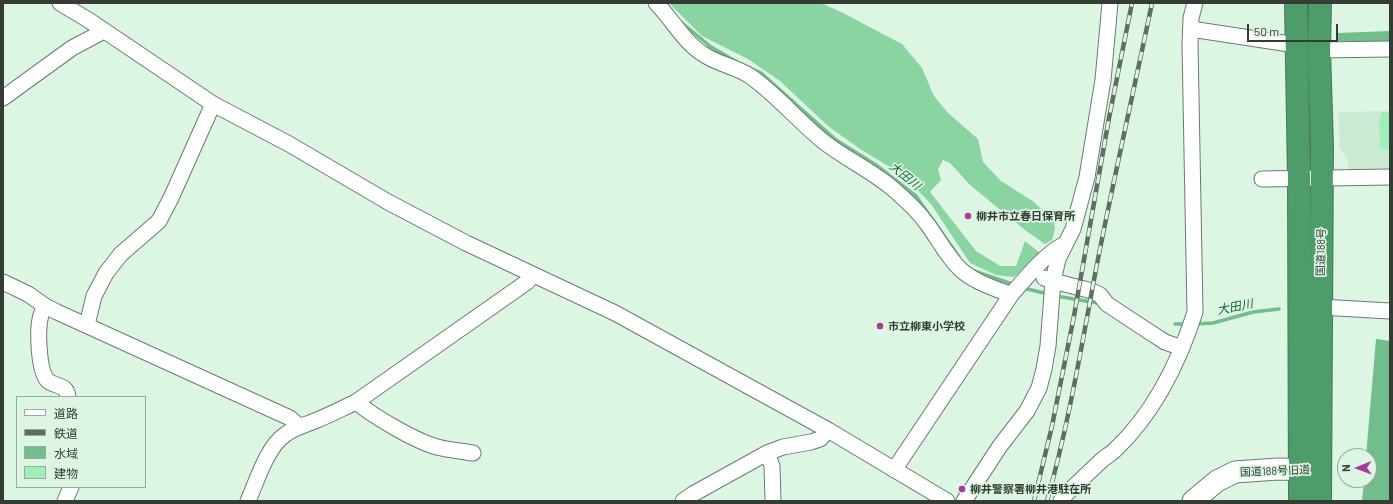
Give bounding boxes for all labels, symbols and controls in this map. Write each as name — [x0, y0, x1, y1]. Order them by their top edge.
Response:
scale bar — [1249, 16, 1340, 42]
text: 50 m — [1254, 24, 1279, 38]
water label: 大田川 — [886, 159, 924, 193]
place label: 柳井市立春日保育所 — [976, 209, 1075, 223]
marker: 柳井市立春日保育所 — [963, 211, 973, 221]
street label: 国道188号 — [1314, 228, 1328, 276]
water label: 大田川 — [1216, 296, 1254, 318]
place label: 市立柳東小学校 — [888, 319, 965, 333]
marker: 市立柳東小学校 — [875, 321, 885, 331]
legend — [16, 396, 146, 488]
text: 道路 — [54, 406, 78, 420]
text: 鉄道 — [54, 426, 78, 440]
text: 水域 — [54, 446, 78, 460]
north arrow — [1337, 448, 1377, 488]
street label: 国道188号旧道 — [1240, 463, 1310, 479]
text: N — [1339, 464, 1352, 472]
text: 建物 — [54, 466, 78, 480]
place label: 柳井警察署柳井港駐在所 — [970, 482, 1091, 496]
marker: 柳井警察署柳井港駐在所 — [957, 484, 967, 494]

